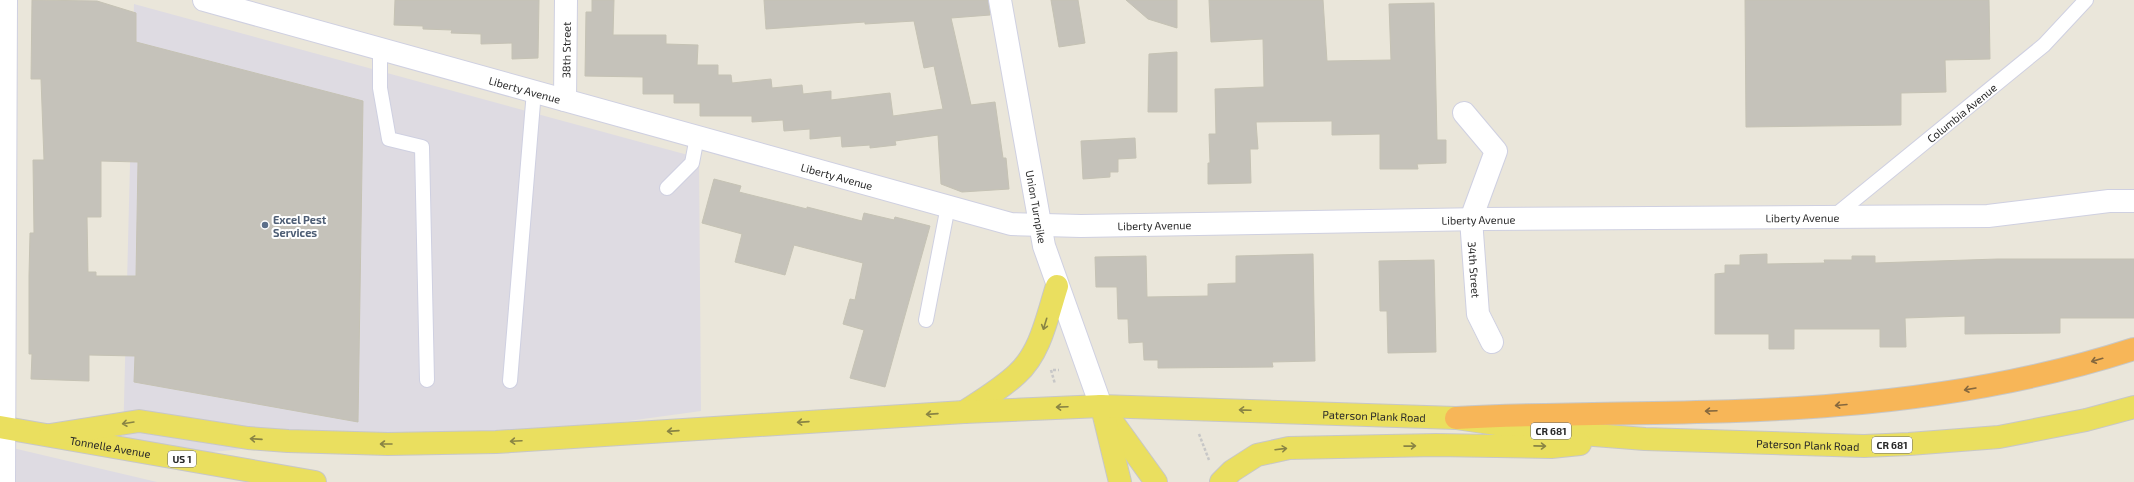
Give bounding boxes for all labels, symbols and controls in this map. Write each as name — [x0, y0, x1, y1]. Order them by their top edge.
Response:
street label: 38th Street — [559, 22, 572, 78]
street label: Liberty Avenue — [488, 73, 562, 105]
street label: Columbia Avenue — [1924, 80, 1999, 145]
street label: Liberty Avenue — [800, 160, 874, 192]
street label: Union Turnpike — [1024, 169, 1050, 245]
street label: Liberty Avenue — [1765, 210, 1839, 224]
street label: Liberty Avenue — [1441, 212, 1515, 226]
place label: Excel Pest Services — [273, 213, 327, 239]
street label: Liberty Avenue — [1117, 218, 1192, 232]
marker: Excel Pest Services — [260, 220, 270, 230]
street label: 34th Street — [1466, 241, 1483, 298]
one-way arrow — [1041, 317, 1048, 330]
one-way arrow — [2090, 357, 2103, 364]
one-way arrow — [1964, 385, 1977, 393]
one-way arrow — [1835, 401, 1848, 409]
one-way arrow — [1056, 404, 1069, 411]
one-way arrow — [1239, 406, 1252, 414]
street label: Paterson Plank Road — [1322, 407, 1426, 423]
one-way arrow — [1705, 408, 1718, 415]
one-way arrow — [926, 410, 939, 417]
one-way arrow — [122, 419, 135, 427]
one-way arrow — [797, 419, 810, 426]
road number: CR 681 — [1531, 423, 1571, 439]
one-way arrow — [667, 428, 680, 435]
street label: Tonnelle Avenue — [69, 433, 152, 460]
one-way arrow — [250, 435, 263, 442]
street label: Paterson Plank Road — [1756, 436, 1860, 452]
one-way arrow — [510, 437, 523, 444]
road number: CR 681 — [1872, 437, 1912, 453]
one-way arrow — [380, 440, 393, 448]
one-way arrow — [1403, 442, 1416, 450]
one-way arrow — [1533, 443, 1546, 450]
one-way arrow — [1274, 445, 1287, 453]
road number: US 1 — [168, 451, 196, 467]

